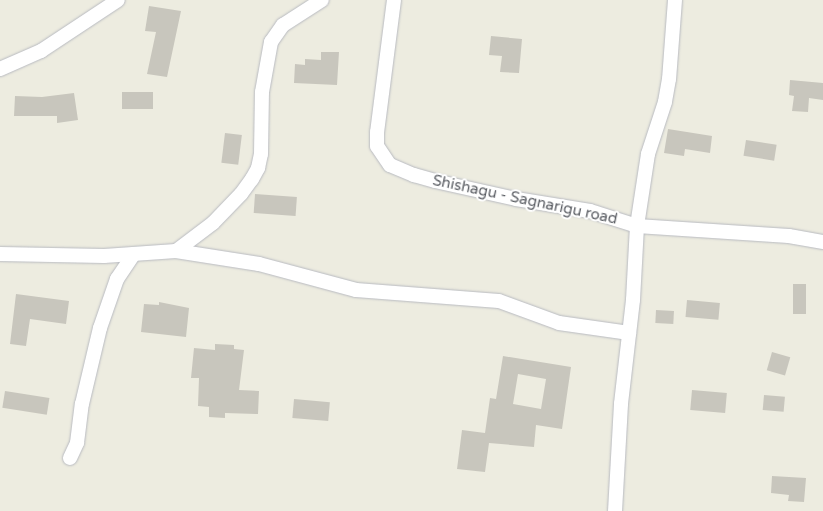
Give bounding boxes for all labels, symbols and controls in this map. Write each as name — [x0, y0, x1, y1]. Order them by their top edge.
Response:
street label: Shishagu - Sagnarigu road — [431, 172, 619, 228]

